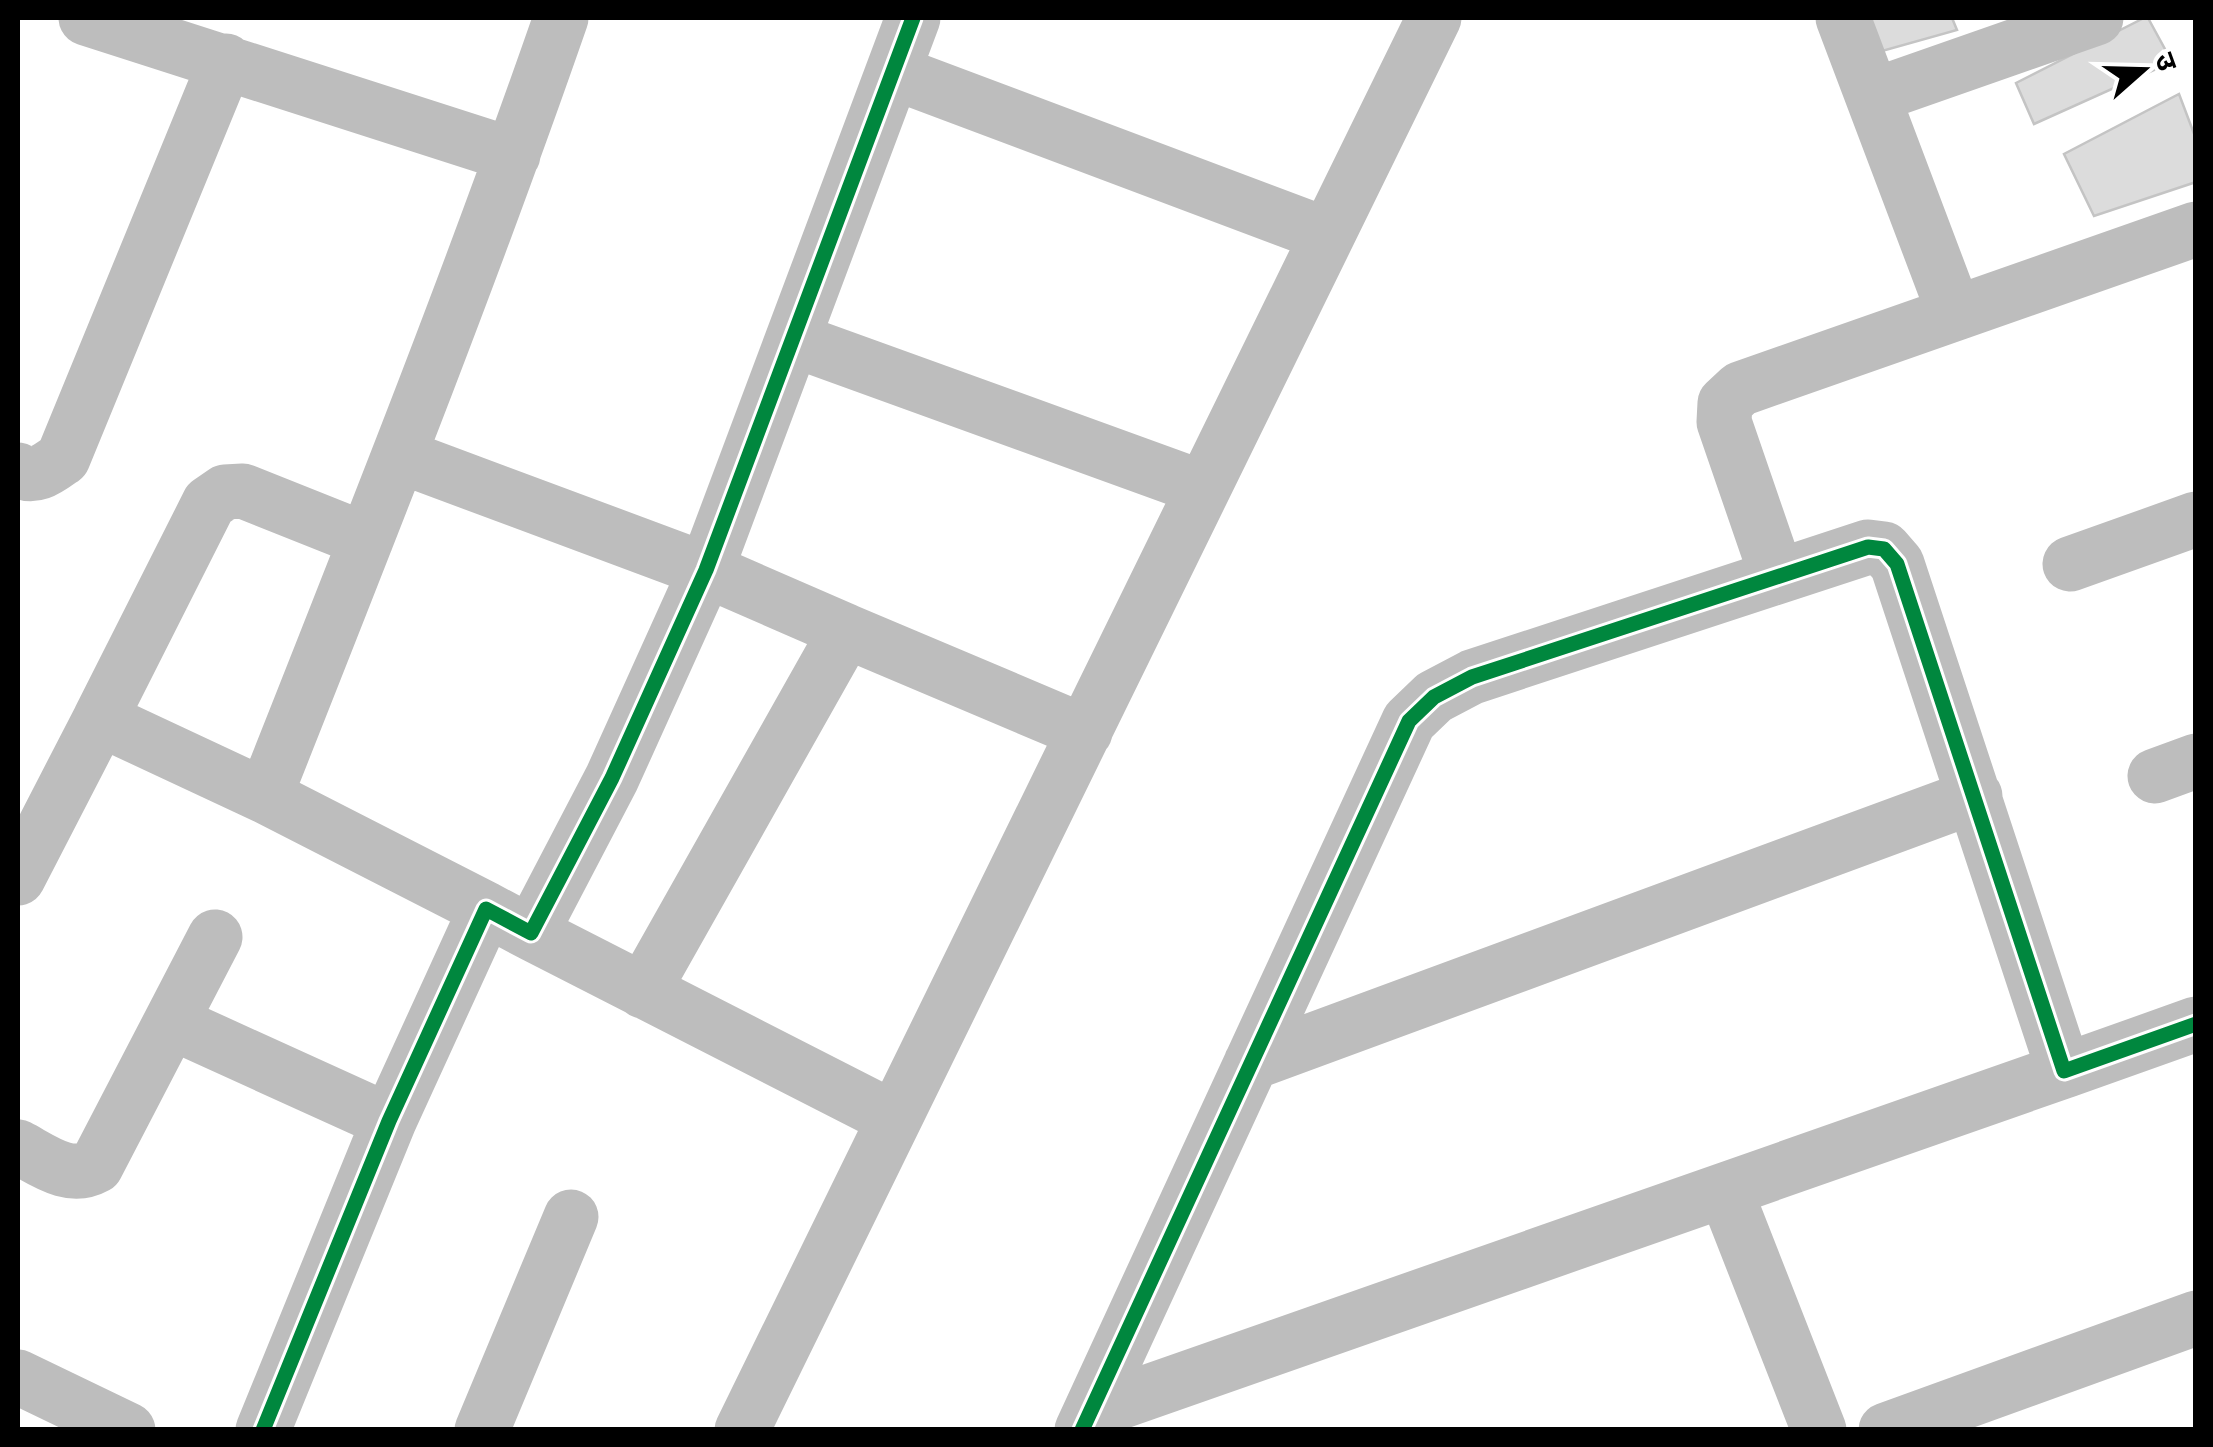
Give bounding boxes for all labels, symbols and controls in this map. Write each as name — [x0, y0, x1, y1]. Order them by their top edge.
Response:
north arrow — [2093, 20, 2193, 120]
text: उ — [2149, 48, 2186, 75]

